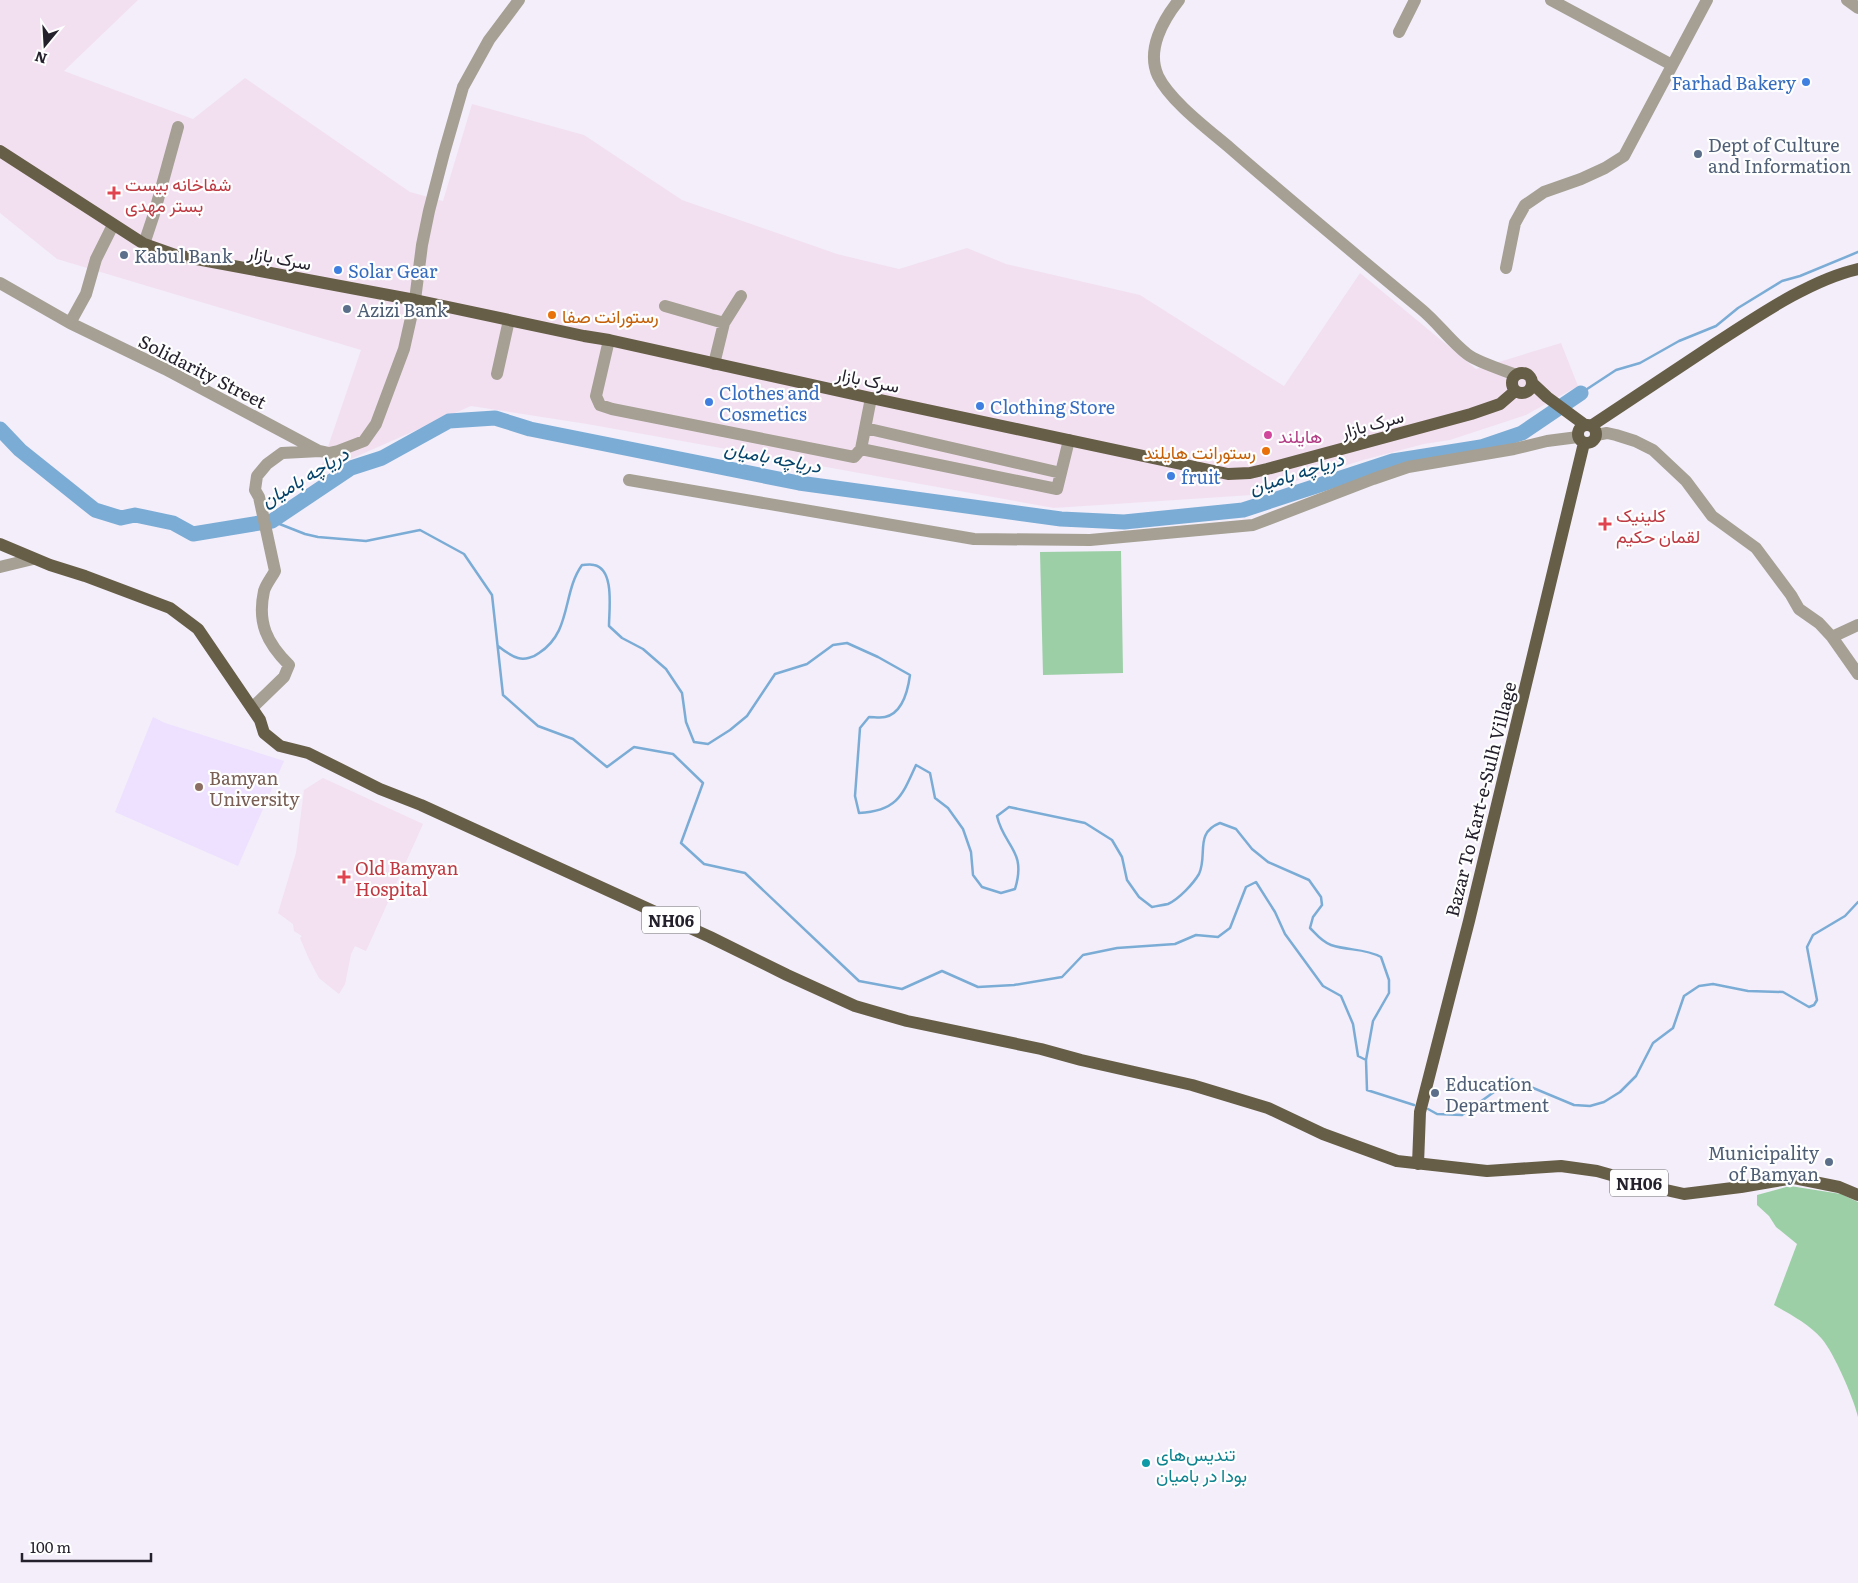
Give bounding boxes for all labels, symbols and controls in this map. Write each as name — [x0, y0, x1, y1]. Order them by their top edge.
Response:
north arrow — [20, 20, 70, 70]
text: N — [32, 47, 49, 70]
place label: Farhad Bakery — [1671, 69, 1797, 96]
marker: Farhad Bakery — [1800, 76, 1812, 88]
place label: Dept of Culture and Information — [1708, 131, 1851, 179]
marker: Dept of Culture and Information — [1692, 148, 1704, 160]
place label: شفاخانه بیست بستر مهدی — [125, 170, 231, 218]
marker: شفاخانه بیست بستر مهدی — [107, 186, 121, 200]
street label: سرک بازار — [245, 237, 314, 276]
place label: Kabul Bank — [134, 242, 234, 269]
marker: Kabul Bank — [118, 249, 130, 261]
place label: Solar Gear — [348, 257, 438, 284]
marker: Solar Gear — [332, 264, 344, 276]
place label: Azizi Bank — [357, 296, 449, 323]
place label: رستورانت صفا — [562, 302, 659, 329]
marker: Azizi Bank — [341, 303, 353, 315]
marker: رستورانت صفا — [546, 309, 558, 321]
street label: Solidarity Street — [134, 327, 272, 415]
street label: سرک بازار — [833, 359, 902, 399]
place label: Clothes and Cosmetics — [719, 379, 820, 427]
place label: Clothing Store — [990, 393, 1115, 420]
marker: Clothes and Cosmetics — [703, 396, 715, 408]
marker: Clothing Store — [974, 400, 986, 412]
street label: سرک بازار — [1337, 402, 1406, 445]
place label: هایلند — [1278, 422, 1322, 449]
marker: هایلند — [1262, 429, 1274, 441]
water label: دریاچه بامیان — [722, 433, 825, 480]
water label: دریاچه بامیان — [255, 438, 355, 514]
place label: رستورانت هایلند — [1144, 438, 1256, 465]
water label: دریاچه بامیان — [1245, 443, 1348, 501]
marker: رستورانت هایلند — [1260, 445, 1272, 457]
place label: fruit — [1181, 463, 1221, 490]
marker: fruit — [1165, 470, 1177, 482]
place label: کلینیک لقمان حکیم — [1616, 501, 1700, 549]
marker: کلینیک لقمان حکیم — [1598, 517, 1612, 531]
street label: Bazar To Kart-e-Sulh Village — [1438, 678, 1522, 920]
place label: Bamyan University — [209, 764, 300, 812]
marker: Bamyan University — [193, 781, 205, 793]
place label: Old Bamyan Hospital — [355, 854, 458, 902]
marker: Old Bamyan Hospital — [337, 870, 351, 884]
road number: NH06 — [642, 906, 700, 934]
place label: Education Department — [1445, 1070, 1550, 1118]
marker: Education Department — [1429, 1087, 1441, 1099]
place label: Municipality of Bamyan — [1708, 1139, 1820, 1187]
marker: Municipality of Bamyan — [1823, 1156, 1835, 1168]
road number: NH06 — [1610, 1170, 1668, 1196]
place label: تندیس‌های بودا در بامیان — [1156, 1440, 1247, 1488]
marker: تندیس‌های بودا در بامیان — [1140, 1457, 1152, 1469]
scale bar — [22, 1530, 151, 1562]
text: 100 m — [30, 1535, 71, 1558]

